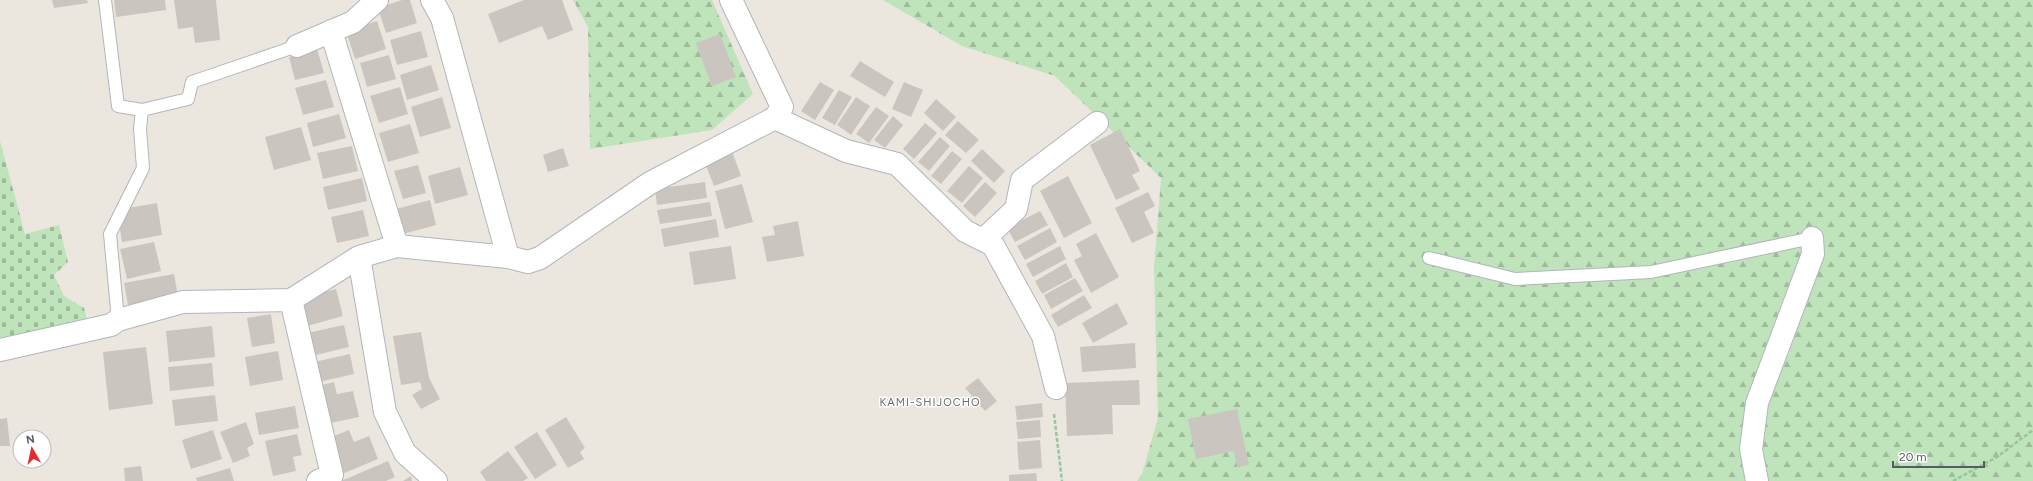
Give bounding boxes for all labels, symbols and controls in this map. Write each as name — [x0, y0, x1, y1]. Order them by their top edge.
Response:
district label: KAMI-SHIJOCHO — [880, 396, 980, 409]
north arrow — [12, 429, 52, 469]
text: N — [25, 433, 36, 447]
scale bar — [1893, 443, 1984, 469]
text: 20 m — [1899, 450, 1927, 464]

